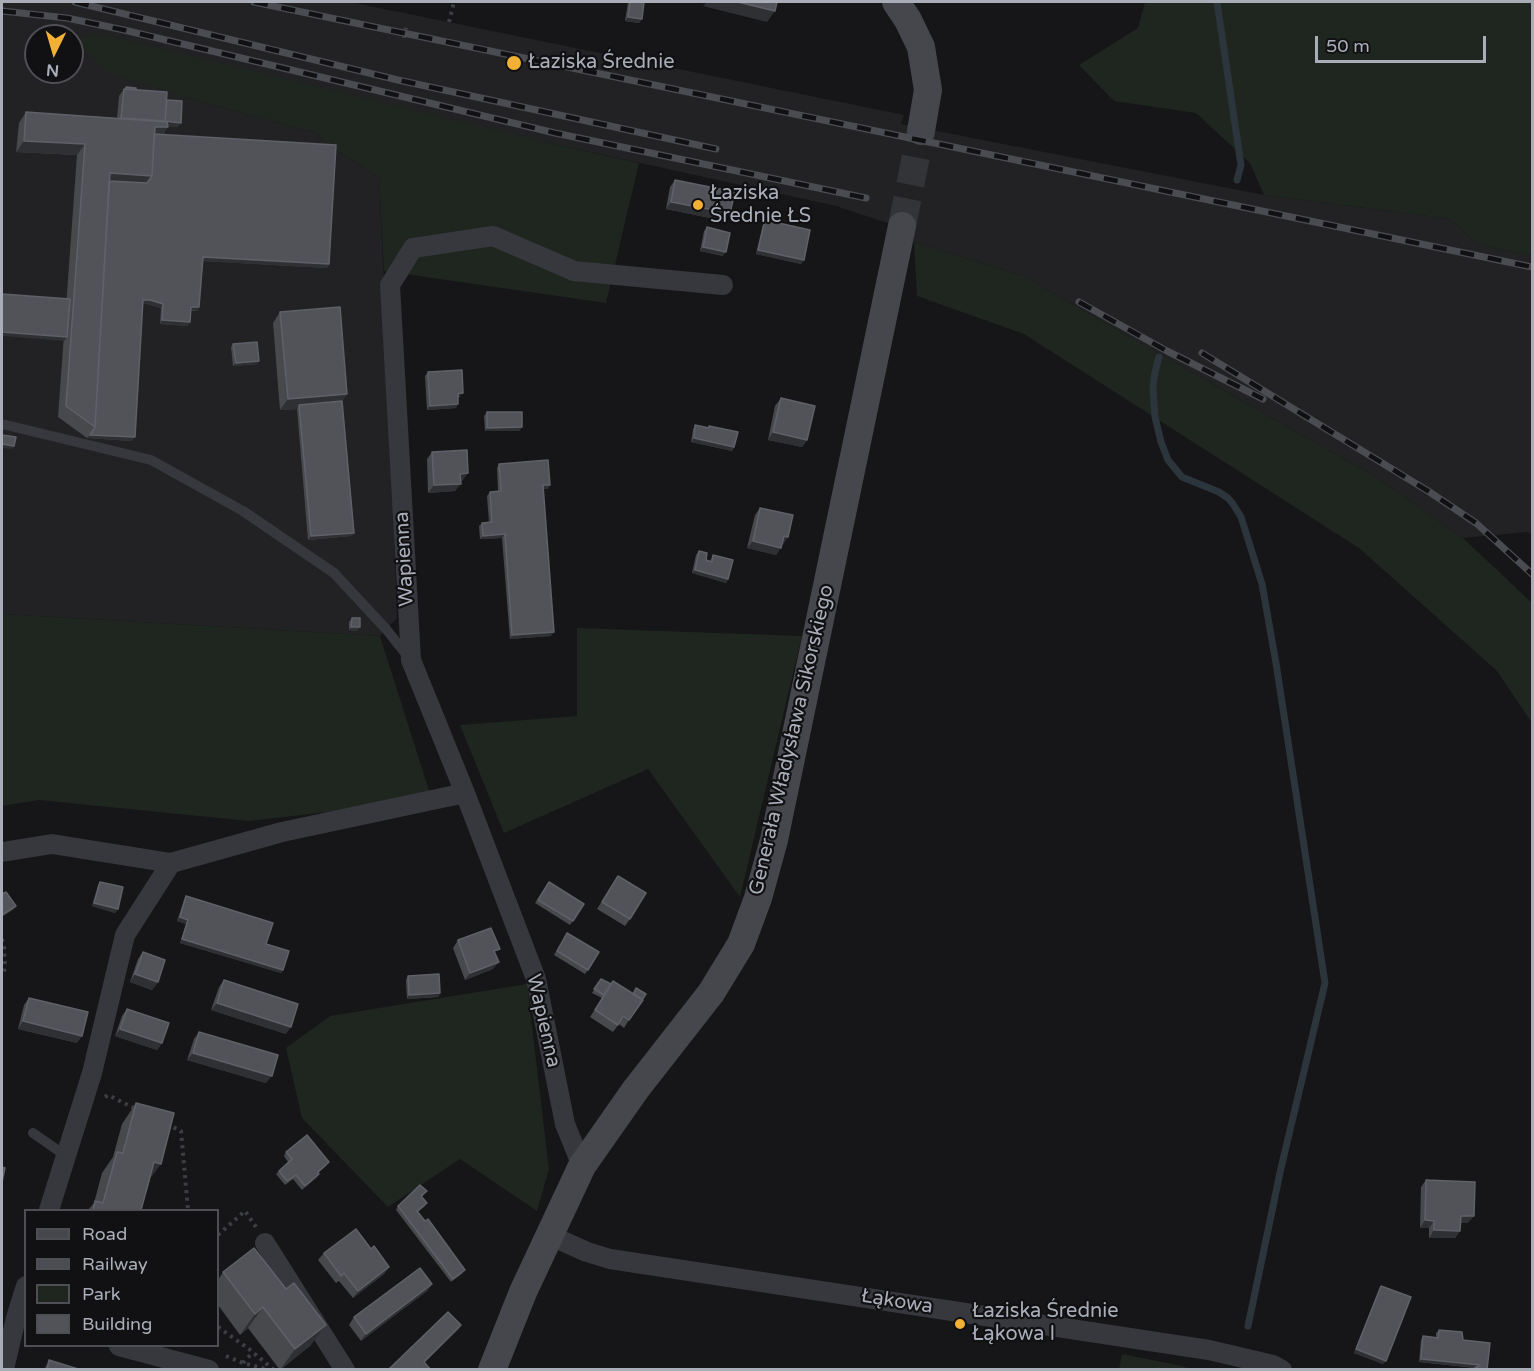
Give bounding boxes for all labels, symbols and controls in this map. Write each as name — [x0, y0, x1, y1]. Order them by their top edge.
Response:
north arrow — [24, 24, 84, 84]
scale bar — [1318, 24, 1489, 62]
text: 50 m — [1326, 35, 1370, 57]
place label: Łaziska Średnie — [528, 51, 674, 75]
marker: Łaziska Średnie — [505, 54, 523, 72]
text: N — [45, 59, 60, 80]
place label: Łaziska Średnie ŁS — [710, 182, 811, 229]
marker: Łaziska Średnie ŁS — [691, 198, 705, 212]
street label: Wapienna — [391, 511, 419, 607]
street label: Generała Władysława Sikorskiego — [745, 583, 839, 897]
street label: Wapienna — [521, 972, 565, 1070]
legend — [24, 1209, 219, 1347]
text: Road — [82, 1223, 127, 1245]
text: Railway — [82, 1253, 148, 1275]
text: Park — [82, 1283, 120, 1305]
street label: Łąkowa — [859, 1284, 935, 1320]
place label: Łaziska Średnie Łąkowa I — [972, 1300, 1118, 1347]
text: Building — [82, 1313, 152, 1335]
marker: Łaziska Średnie Łąkowa I — [953, 1317, 967, 1331]

